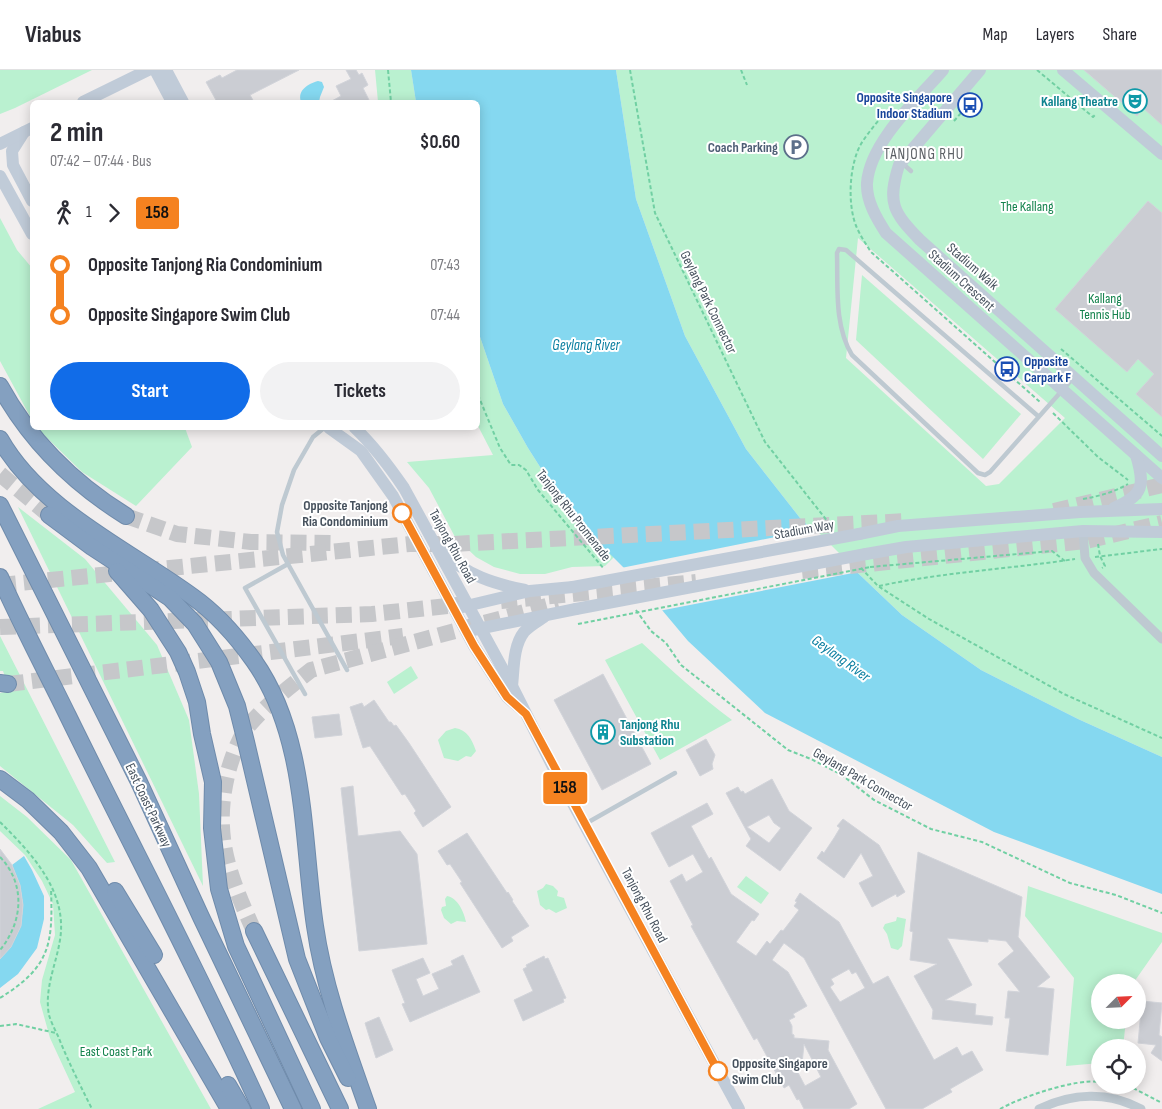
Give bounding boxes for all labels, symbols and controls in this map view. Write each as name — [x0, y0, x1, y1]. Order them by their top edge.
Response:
text: Viabus — [25, 20, 82, 49]
text: Map — [983, 24, 1008, 45]
text: Layers — [1036, 24, 1075, 45]
text: Share — [1103, 24, 1137, 45]
theatre icon: Kallang Theatre — [1122, 88, 1148, 114]
place label: Opposite Singapore Indoor Stadium — [856, 89, 952, 122]
bus stop icon: Opposite Singapore Indoor Stadium — [957, 92, 983, 118]
place label: Kallang Theatre — [1041, 93, 1118, 110]
text: 2 min — [50, 116, 103, 149]
text: $0.60 — [420, 131, 460, 154]
parking icon: Coach Parking — [783, 134, 809, 160]
place label: Coach Parking — [708, 139, 778, 156]
district label: TANJONG RHU — [884, 145, 964, 164]
text: 07:42 – 07:44 · Bus — [50, 152, 151, 171]
park label: The Kallang — [1000, 198, 1054, 215]
icon: walk — [50, 199, 78, 227]
icon: forward — [100, 199, 128, 227]
text: 158 — [146, 202, 169, 223]
text: 1 — [86, 203, 92, 222]
street label: Stadium Walk — [943, 239, 1003, 294]
street label: Stadium Crescent — [925, 246, 998, 315]
street label: Geylang Park Connector — [676, 248, 741, 356]
text: Opposite Tanjong Ria Condominium — [88, 254, 322, 277]
text: 07:43 — [430, 256, 460, 275]
park label: Kallang Tennis Hub — [1079, 290, 1131, 323]
text: Opposite Singapore Swim Club — [88, 304, 290, 327]
text: 07:44 — [430, 306, 460, 325]
water label: Geylang River — [552, 336, 620, 355]
place label: Opposite Carpark F — [1024, 353, 1071, 386]
bus stop icon: Opposite Carpark F — [994, 356, 1020, 382]
button: Start — [50, 362, 250, 420]
button: Tickets — [260, 362, 460, 420]
street label: Tanjong Rhu Promenade — [533, 466, 615, 565]
place label: Opposite Tanjong Ria Condominium — [302, 497, 388, 530]
marker: Opposite Tanjong Ria Condominium — [392, 503, 412, 523]
street label: Tanjong Rhu Road — [425, 506, 480, 586]
street label: Stadium Way — [773, 516, 836, 543]
water label: Geylang River — [808, 631, 874, 686]
place label: Tanjong Rhu Substation — [620, 716, 680, 749]
building icon: Tanjong Rhu Substation — [590, 719, 616, 745]
street label: Geylang Park Connector — [810, 744, 916, 815]
street label: East Coast Parkway — [122, 761, 176, 850]
line badge: 158 — [536, 772, 594, 804]
text: 158 — [553, 777, 577, 798]
street label: Tanjong Rhu Road — [618, 865, 671, 946]
north arrow — [1091, 974, 1146, 1029]
map controls — [1091, 974, 1146, 1094]
button: locate — [1091, 1039, 1146, 1094]
park label: East Coast Park — [80, 1043, 153, 1060]
place label: Opposite Singapore Swim Club — [732, 1055, 828, 1088]
marker: Opposite Singapore Swim Club — [708, 1061, 728, 1081]

